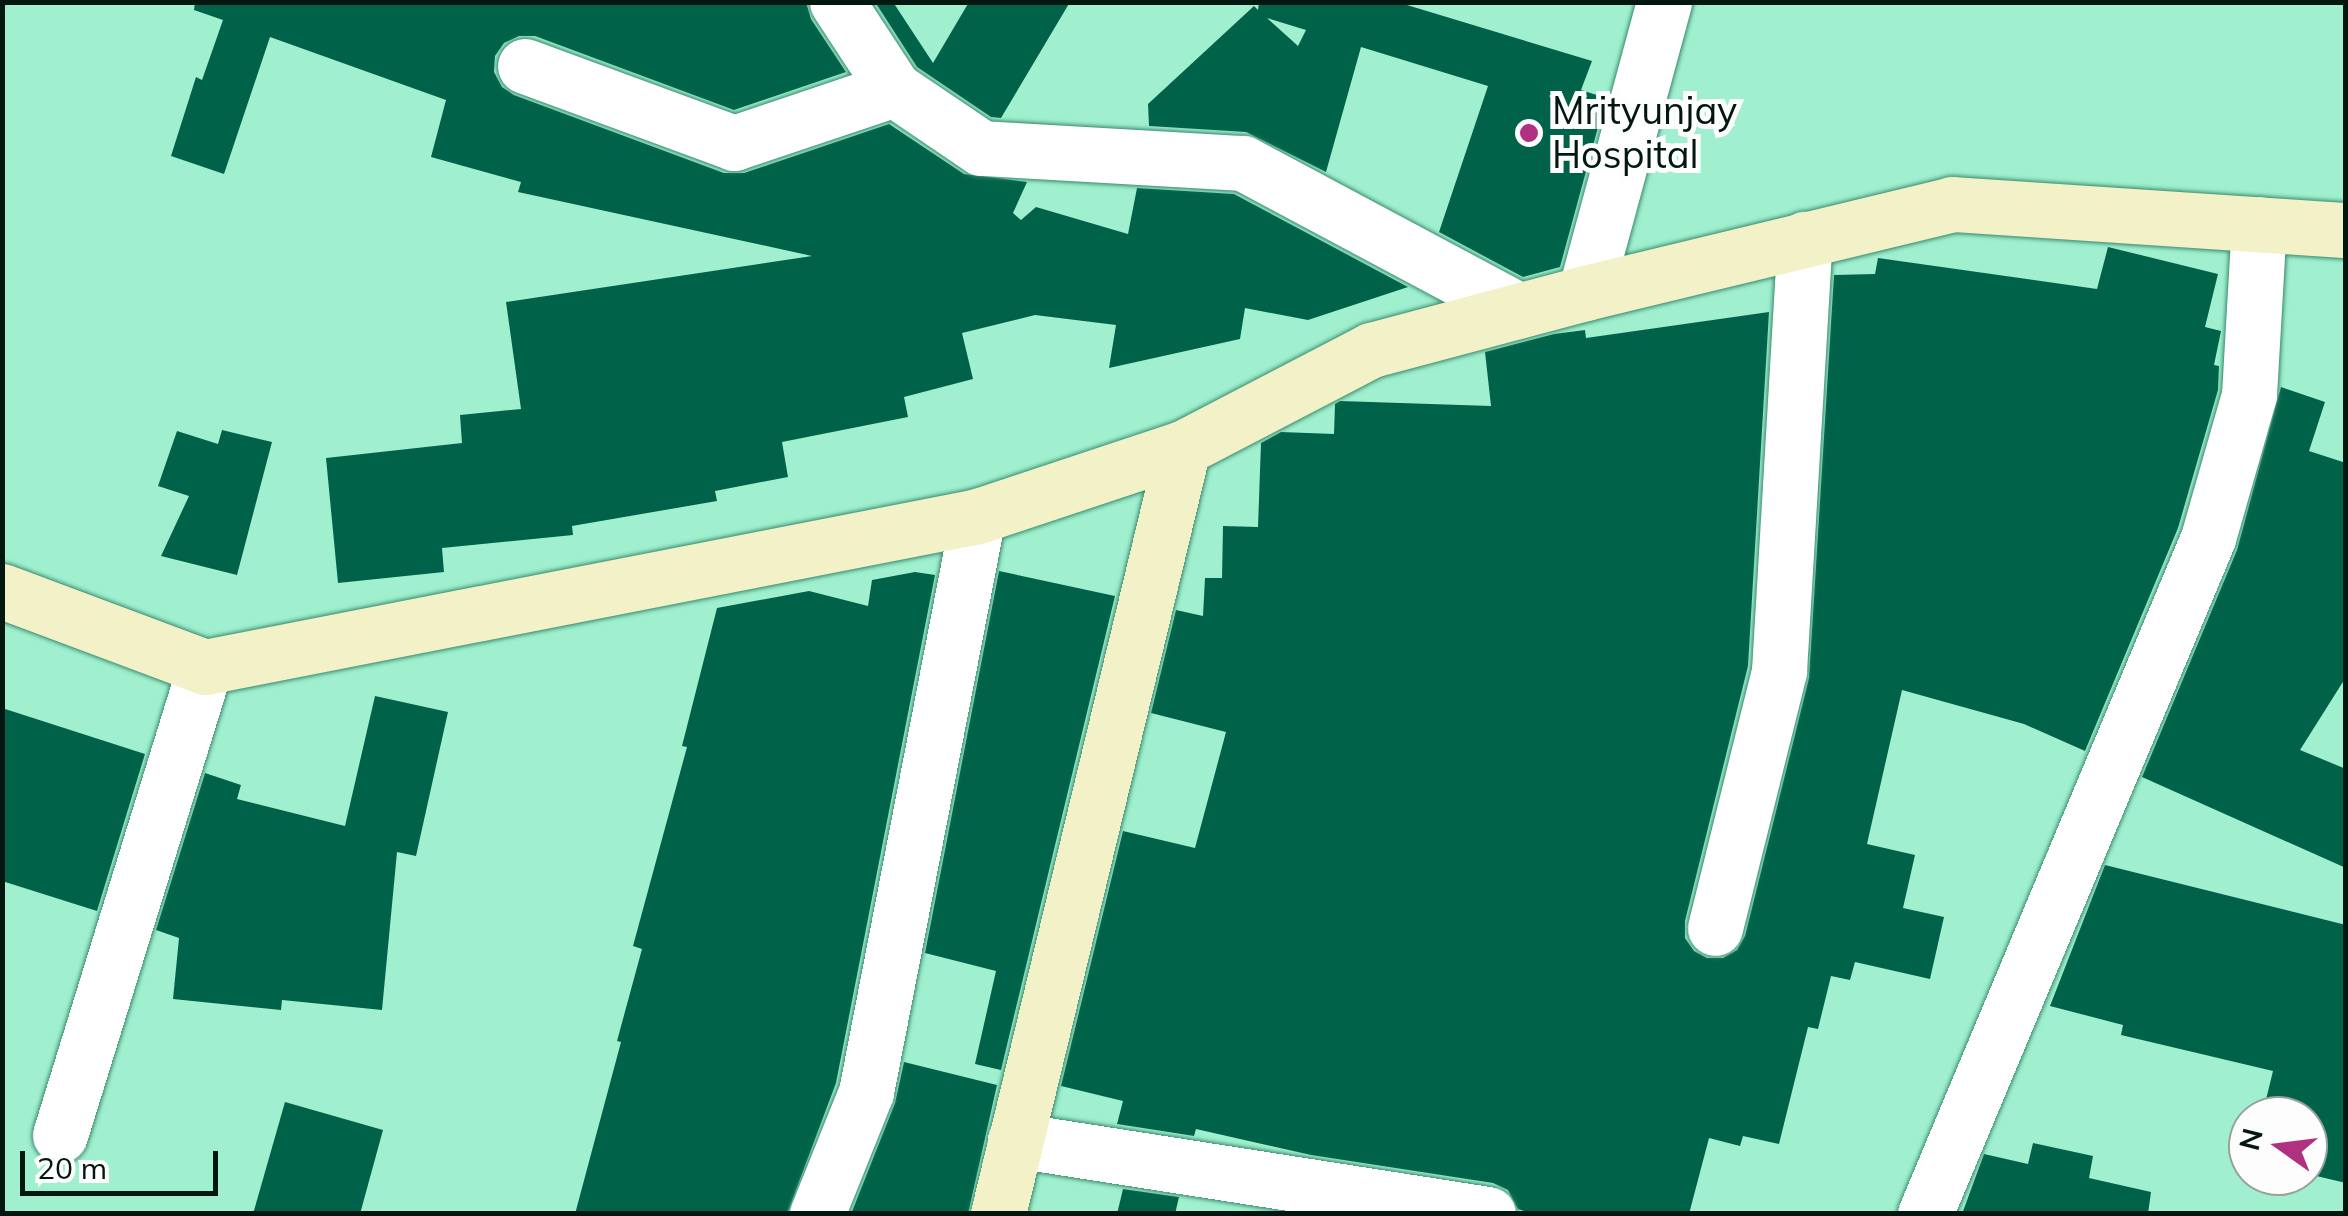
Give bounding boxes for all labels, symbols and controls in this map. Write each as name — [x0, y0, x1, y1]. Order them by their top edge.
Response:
place label: Mrityunjay Hospital — [1552, 88, 1737, 178]
marker: Mrityunjay Hospital — [1516, 120, 1542, 146]
north arrow — [2228, 1096, 2328, 1196]
text: N — [2231, 1125, 2270, 1154]
scale bar — [25, 1131, 222, 1193]
text: 20 m — [37, 1149, 107, 1187]

